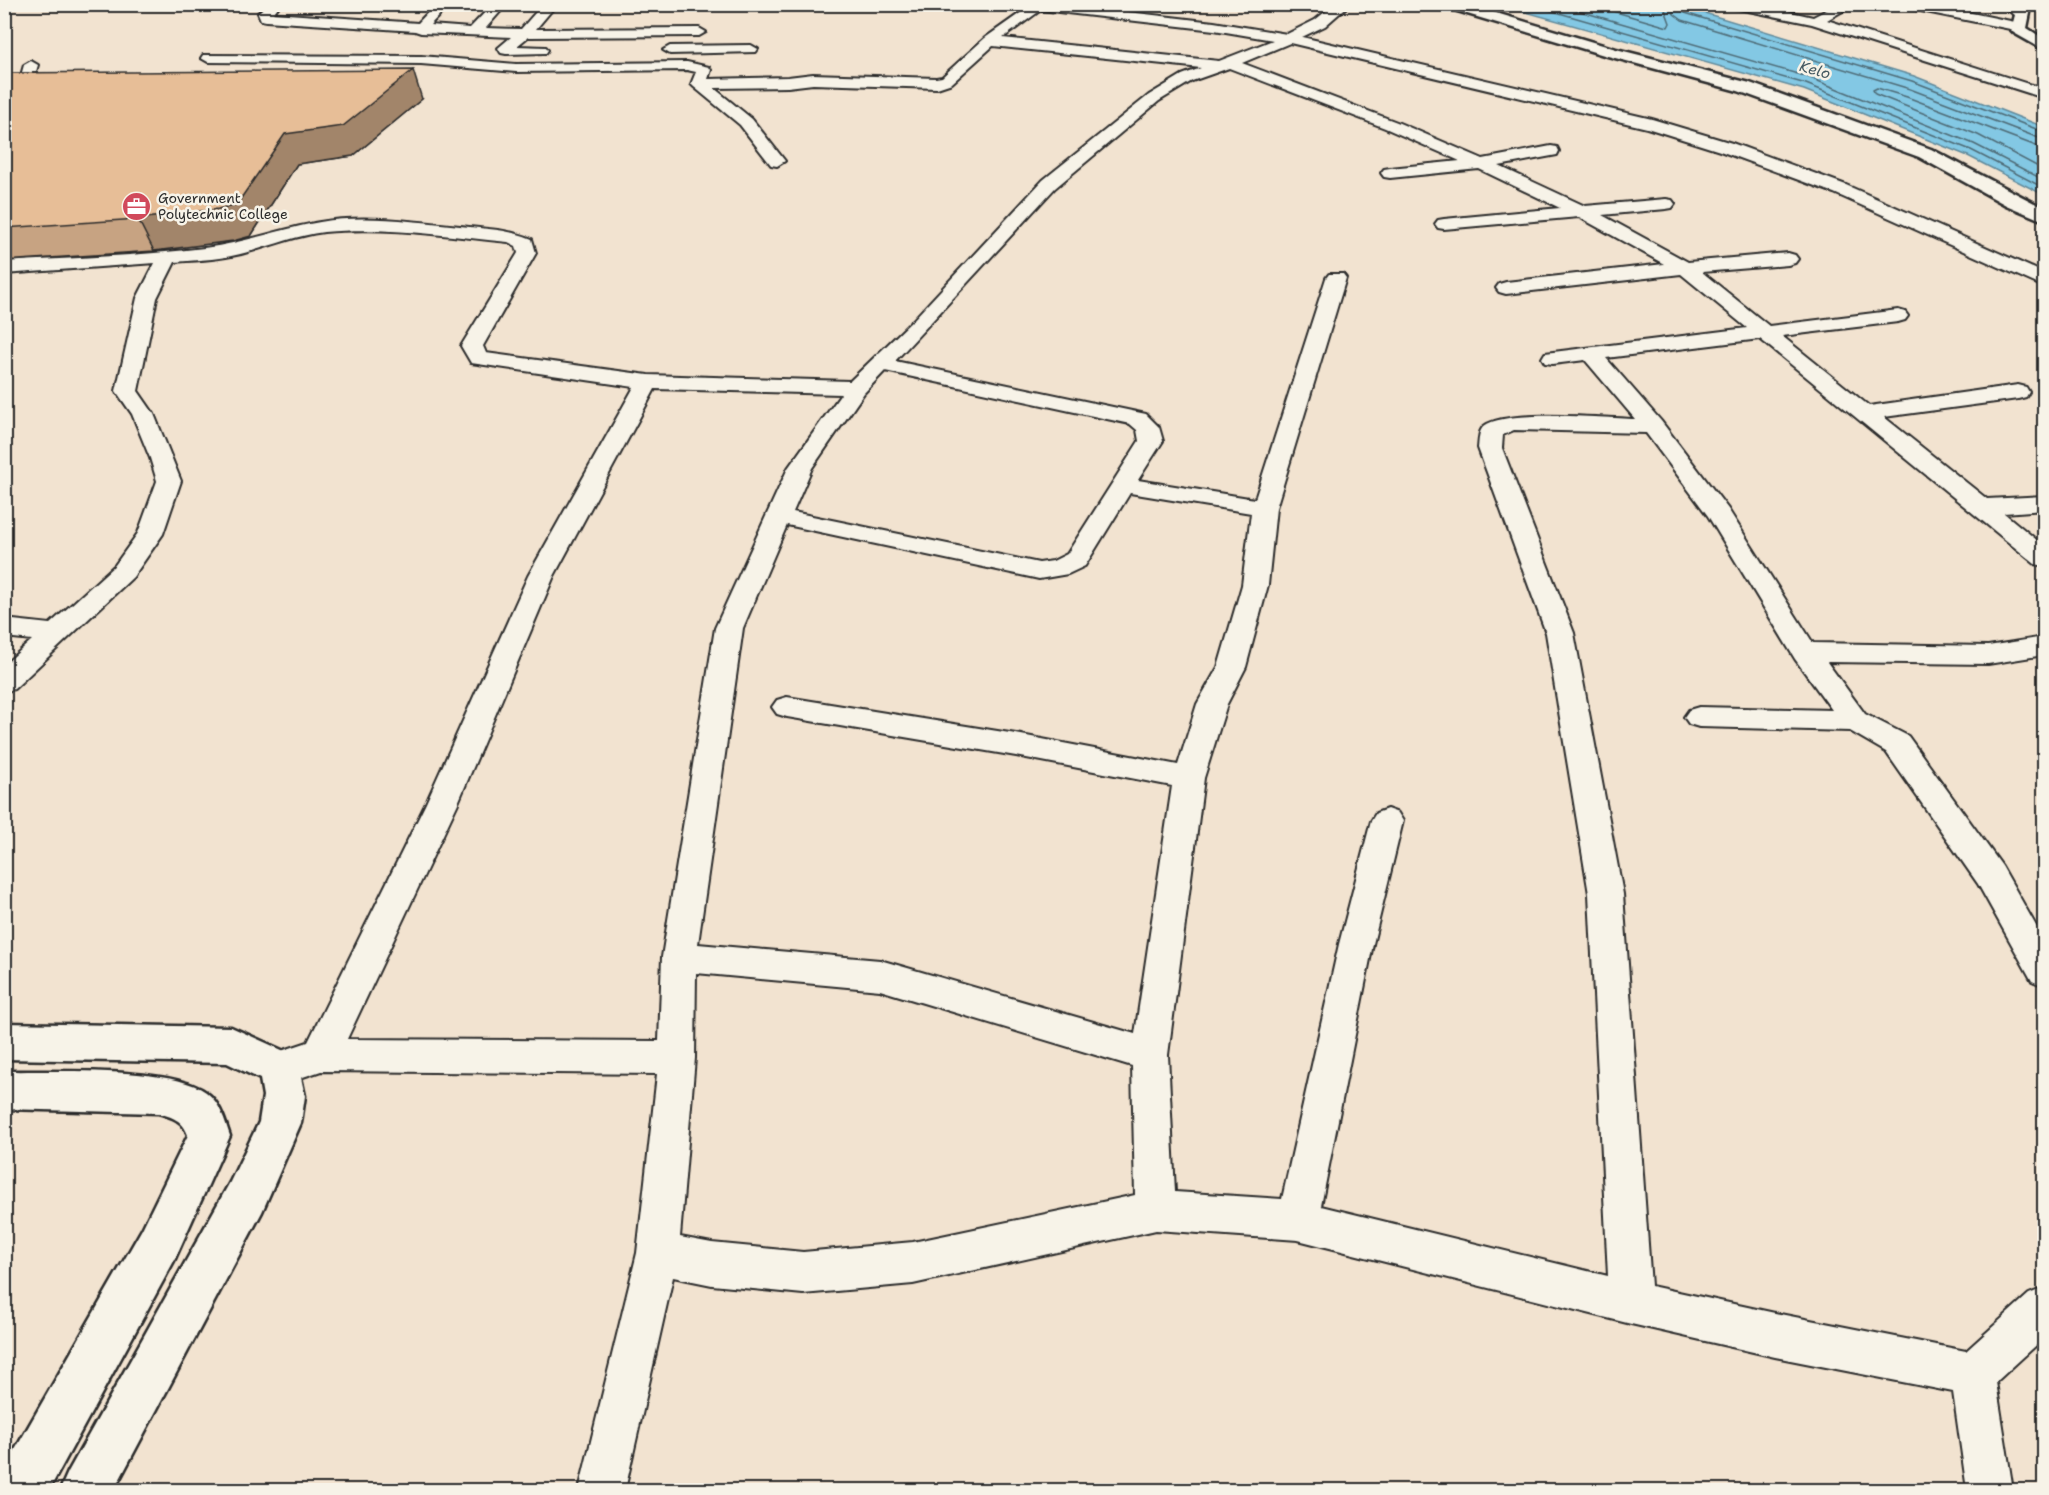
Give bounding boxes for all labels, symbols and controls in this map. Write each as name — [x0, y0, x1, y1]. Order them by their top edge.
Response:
water label: Kelo — [1797, 56, 1833, 84]
place label: Government Polytechnic College — [158, 189, 288, 223]
office icon: Government Polytechnic College — [121, 190, 153, 222]

